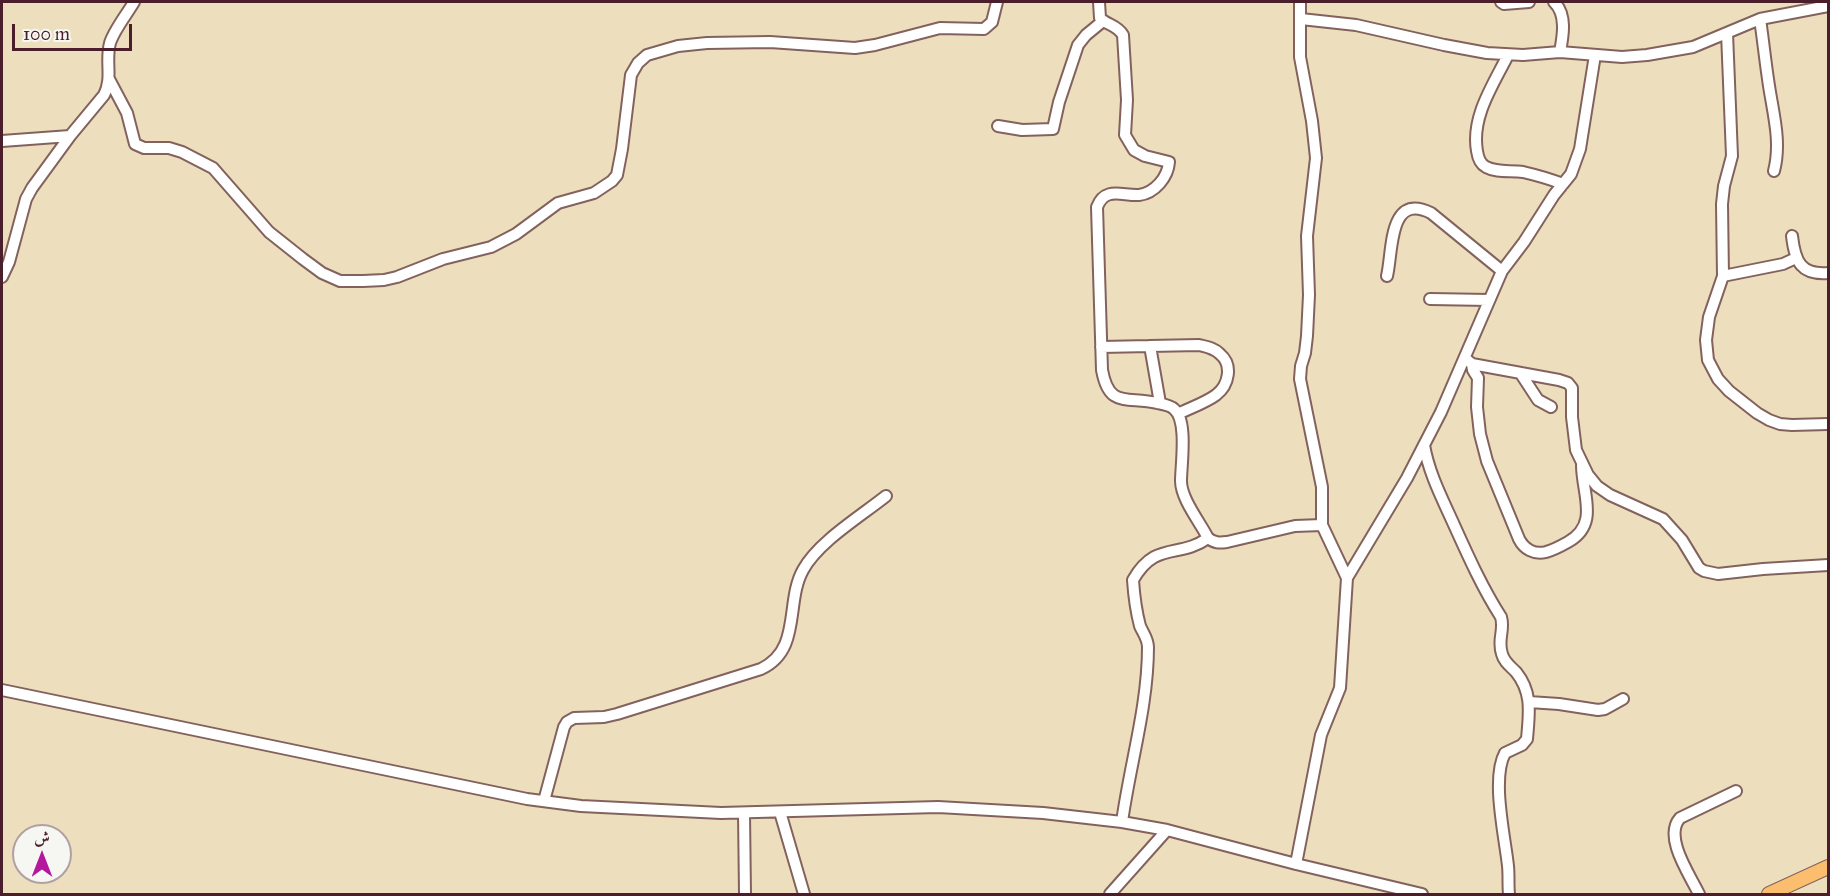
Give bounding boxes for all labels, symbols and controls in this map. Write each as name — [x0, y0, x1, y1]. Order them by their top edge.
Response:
scale bar — [15, 12, 135, 50]
text: 100 m — [23, 23, 70, 45]
north arrow — [12, 824, 72, 884]
text: ش — [34, 828, 50, 847]

